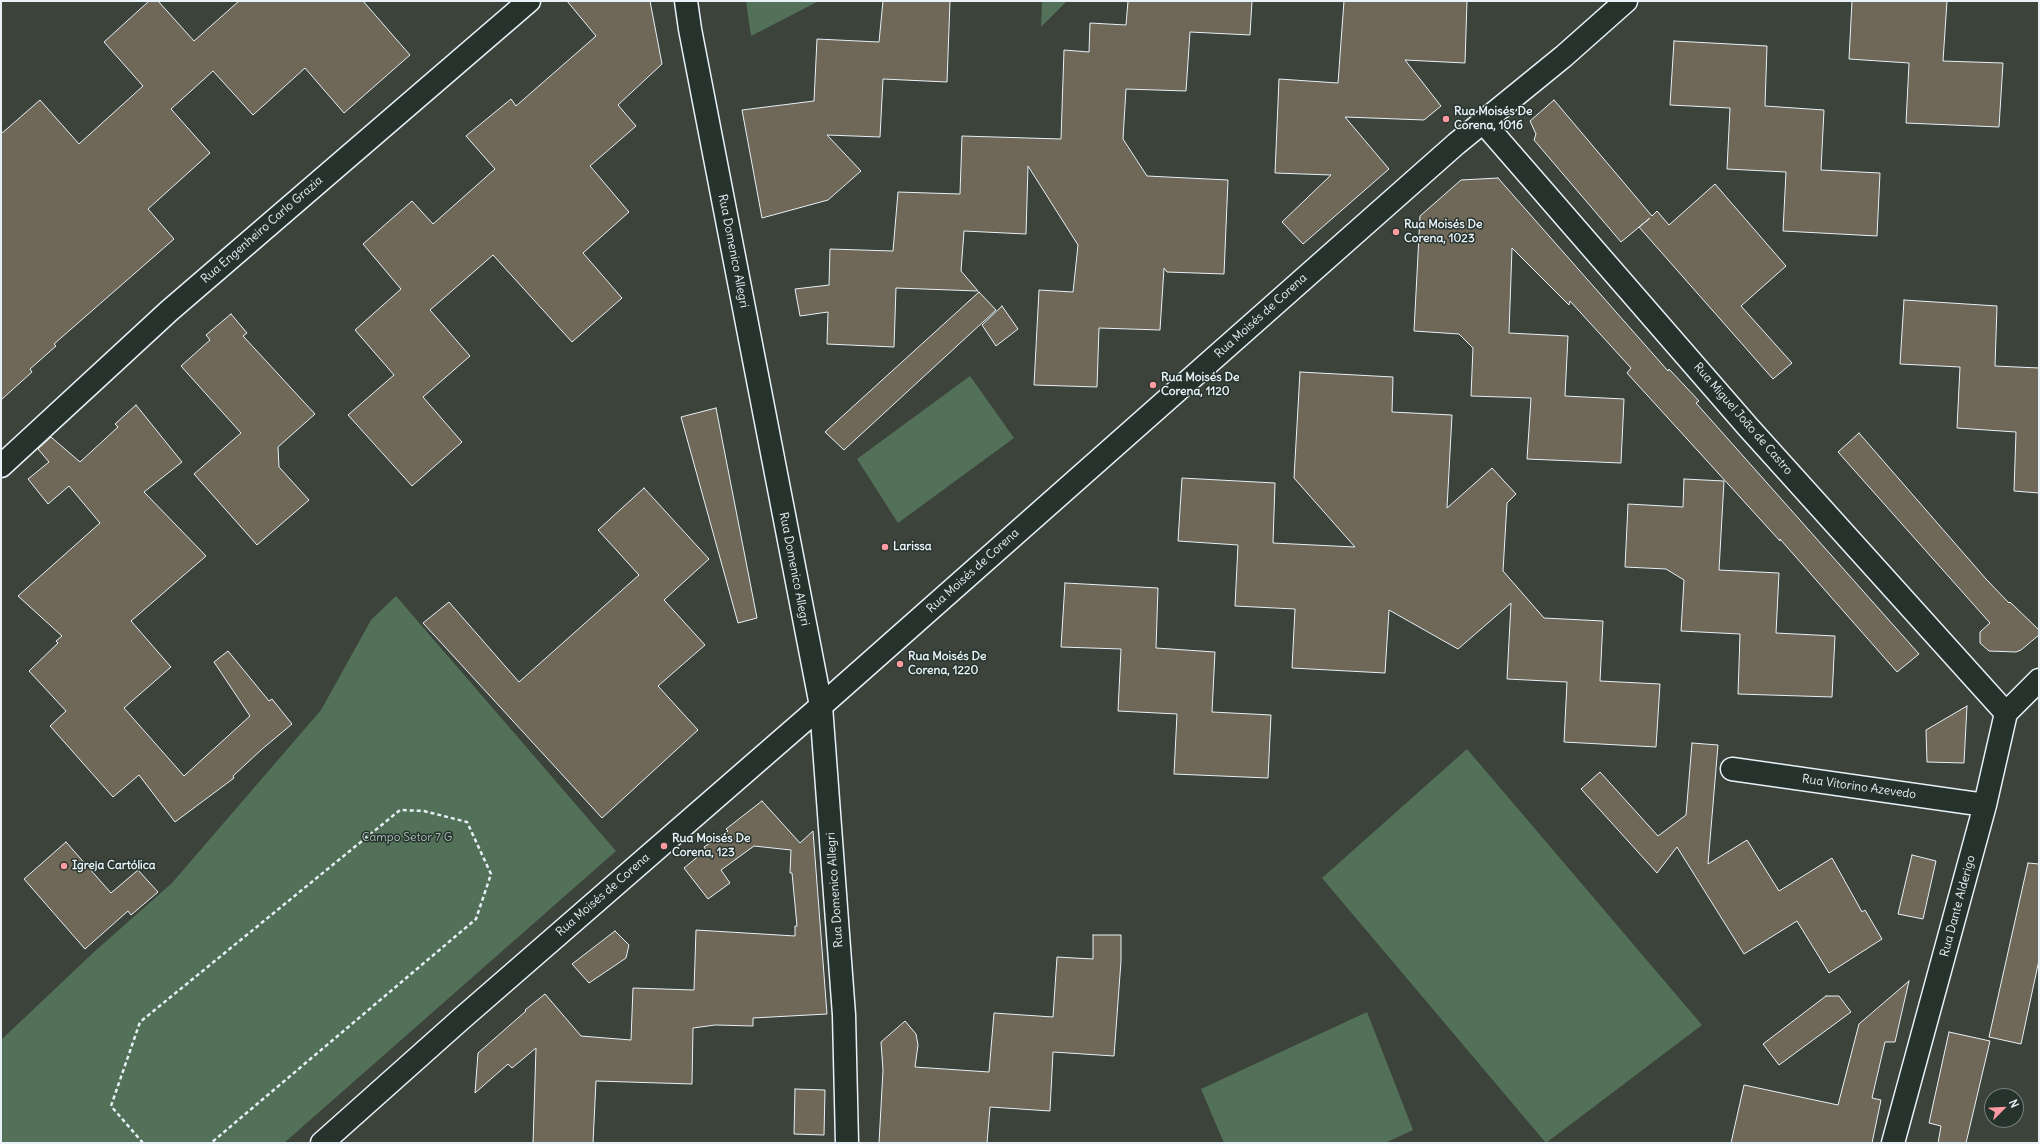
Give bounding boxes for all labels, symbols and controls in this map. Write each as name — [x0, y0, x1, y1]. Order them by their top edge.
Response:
place label: Rua Moisés De Corena, 1016 — [1454, 105, 1533, 133]
marker: Rua Moisés De Corena, 1016 — [1441, 114, 1451, 124]
street label: Rua Engenheiro Carlo Grazia — [198, 173, 326, 287]
street label: Rua Domenico Allegri — [715, 193, 751, 309]
place label: Rua Moisés De Corena, 1023 — [1404, 218, 1483, 246]
marker: Rua Moisés De Corena, 1023 — [1391, 227, 1401, 237]
street label: Rua Moisés de Corena — [1212, 271, 1310, 361]
street label: Rua Miguel João de Castro — [1691, 360, 1795, 478]
place label: Rua Moisés De Corena, 1120 — [1161, 371, 1240, 399]
marker: Rua Moisés De Corena, 1120 — [1148, 380, 1158, 390]
street label: Rua Domenico Allegri — [776, 511, 812, 627]
street label: Rua Moisés de Corena — [924, 526, 1022, 616]
place label: Larissa — [893, 540, 932, 554]
marker: Larissa — [880, 542, 890, 552]
place label: Rua Moisés De Corena, 1220 — [908, 650, 987, 678]
marker: Rua Moisés De Corena, 1220 — [895, 659, 905, 669]
street label: Rua Vitorino Azevedo — [1801, 772, 1917, 802]
park label: Campo Setor 7 G — [362, 831, 452, 845]
place label: Rua Moisés De Corena, 123 — [672, 832, 751, 860]
street label: Rua Domenico Allegri — [824, 832, 846, 948]
marker: Rua Moisés De Corena, 123 — [659, 841, 669, 851]
street label: Rua Moisés de Corena — [553, 850, 653, 940]
street label: Rua Dante Alderigo — [1938, 854, 1978, 958]
place label: Igreja Cartólica — [72, 859, 156, 873]
marker: Igreja Cartólica — [59, 861, 69, 871]
north arrow — [1984, 1088, 2024, 1128]
text: N — [2006, 1097, 2022, 1110]

